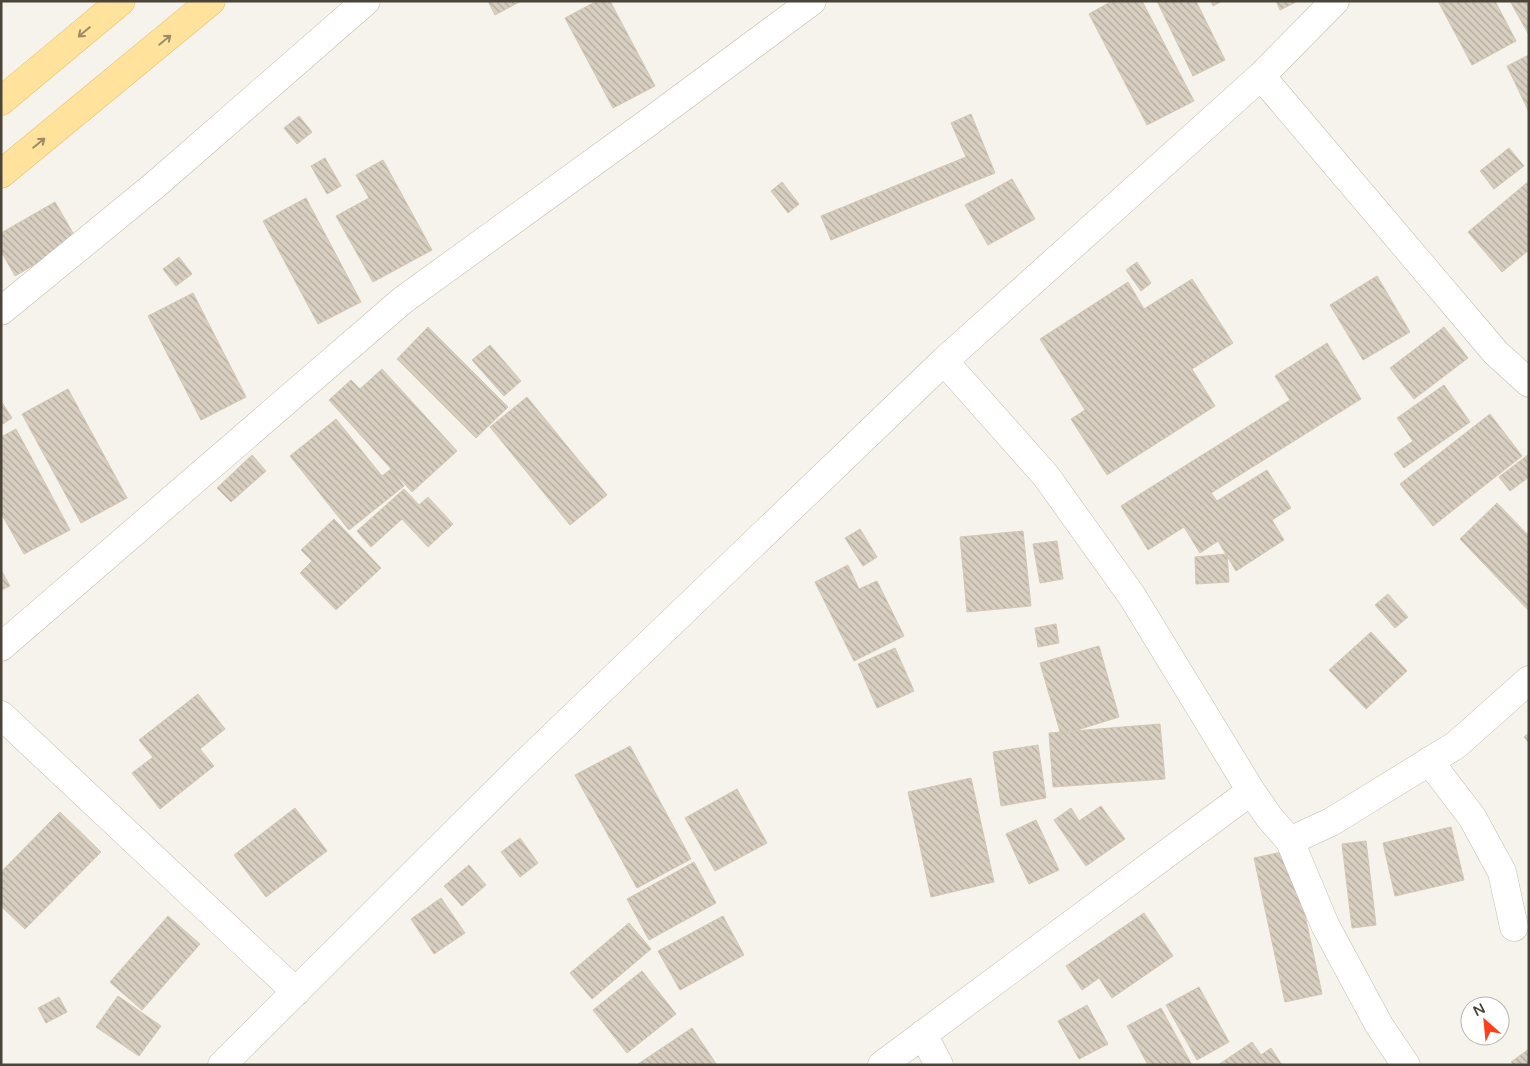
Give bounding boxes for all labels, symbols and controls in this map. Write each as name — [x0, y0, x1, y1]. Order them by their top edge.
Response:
one-way arrow — [77, 27, 90, 38]
one-way arrow — [158, 34, 171, 45]
one-way arrow — [32, 137, 45, 148]
north arrow — [1460, 996, 1510, 1046]
text: N — [1470, 1000, 1488, 1020]

